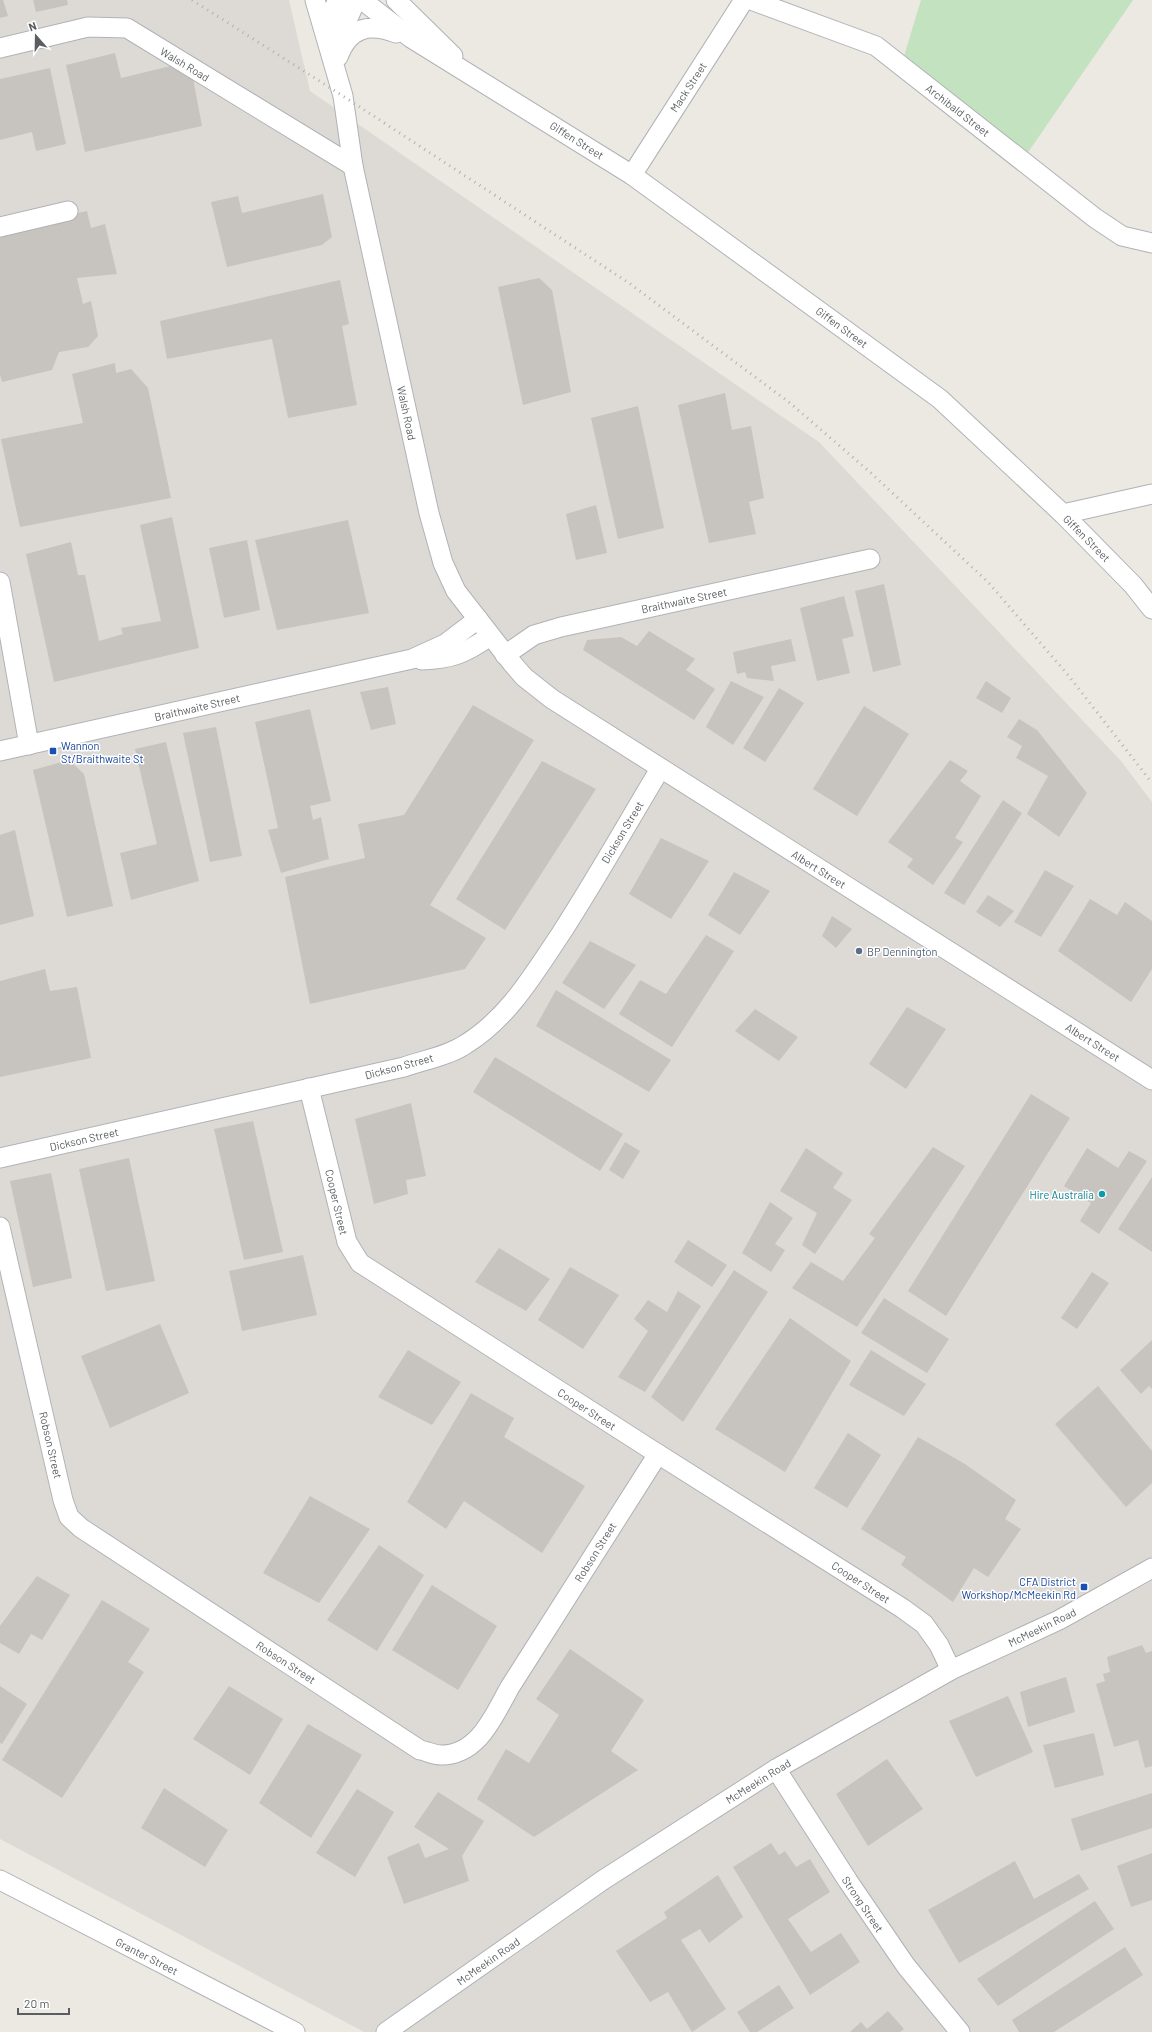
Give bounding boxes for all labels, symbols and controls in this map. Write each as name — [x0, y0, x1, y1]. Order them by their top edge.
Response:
north arrow — [16, 16, 56, 56]
text: N — [27, 19, 38, 33]
street label: Walsh Road — [158, 44, 212, 84]
street label: Mack Street — [667, 60, 709, 114]
street label: Archibald Street — [923, 81, 993, 139]
street label: Giffen Street — [548, 118, 606, 162]
street label: Giffen Street — [814, 304, 870, 350]
street label: Walsh Road — [395, 385, 419, 441]
street label: Giffen Street — [1061, 512, 1113, 564]
street label: Braithwaite Street — [640, 585, 728, 615]
street label: Braithwaite Street — [153, 691, 241, 723]
place label: Wannon St/Braithwaite St — [61, 739, 144, 765]
marker: Wannon St/Braithwaite St — [48, 746, 58, 756]
street label: Dickson Street — [598, 799, 646, 865]
street label: Albert Street — [790, 847, 848, 891]
place label: BP Dennington — [867, 945, 938, 958]
marker: BP Dennington — [854, 946, 864, 956]
street label: Albert Street — [1064, 1020, 1122, 1064]
street label: Dickson Street — [363, 1051, 435, 1081]
street label: Dickson Street — [48, 1125, 120, 1153]
street label: Cooper Street — [323, 1168, 351, 1236]
place label: Hire Australia — [1030, 1188, 1094, 1201]
marker: Hire Australia — [1097, 1189, 1107, 1199]
street label: Cooper Street — [555, 1385, 619, 1433]
street label: Robson Street — [37, 1410, 65, 1480]
street label: Robson Street — [571, 1520, 619, 1584]
street label: Cooper Street — [829, 1558, 893, 1606]
place label: CFA District Workshop/McMeekin Rd — [962, 1575, 1076, 1601]
marker: CFA District Workshop/McMeekin Rd — [1079, 1582, 1089, 1592]
street label: McMeekin Road — [1006, 1605, 1078, 1649]
street label: Robson Street — [254, 1638, 318, 1686]
street label: McMeekin Road — [723, 1756, 793, 1806]
street label: Strong Street — [840, 1874, 886, 1934]
street label: McMeekin Road — [454, 1934, 522, 1988]
street label: Granter Street — [114, 1935, 180, 1977]
scale bar — [18, 1990, 69, 2016]
text: 20 m — [24, 1996, 50, 2010]

